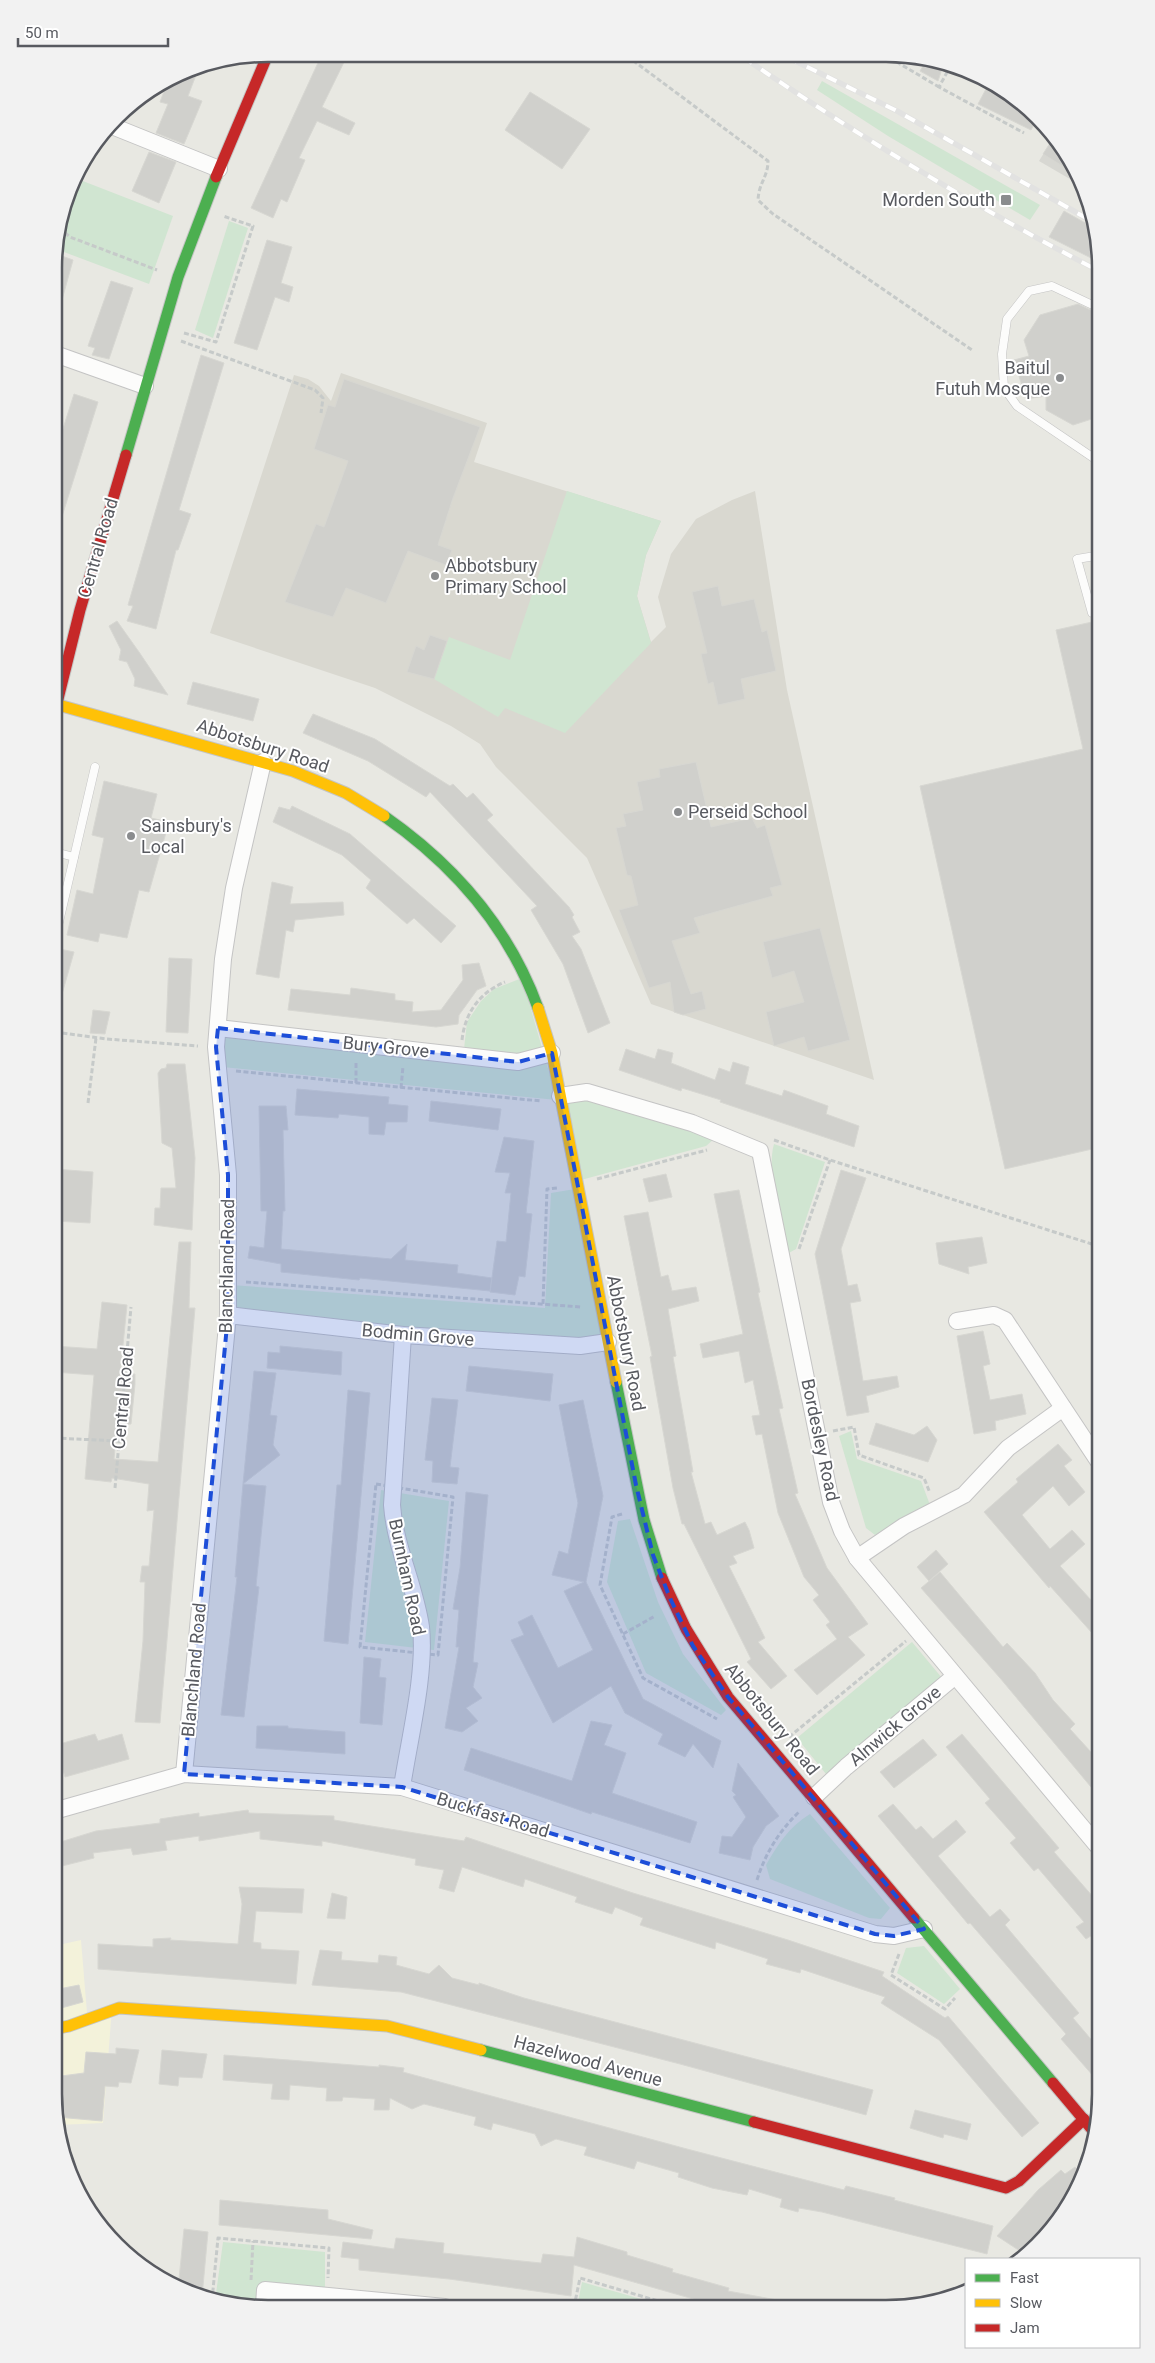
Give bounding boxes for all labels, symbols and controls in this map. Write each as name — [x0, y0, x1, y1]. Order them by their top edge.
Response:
scale bar — [18, 15, 168, 47]
text: 50 m — [25, 24, 59, 42]
place label: Morden South — [882, 189, 995, 210]
marker: Morden South — [999, 193, 1013, 207]
place label: Baitul Futuh Mosque — [935, 357, 1050, 399]
marker: Baitul Futuh Mosque — [1054, 372, 1066, 384]
street label: Central Road — [73, 496, 122, 600]
place label: Abbotsbury Primary School — [445, 555, 567, 597]
marker: Abbotsbury Primary School — [429, 570, 441, 582]
street label: Abbotsbury Road — [194, 714, 332, 777]
place label: Perseid School — [688, 801, 808, 822]
marker: Perseid School — [672, 806, 684, 818]
place label: Sainsbury's Local — [141, 815, 232, 857]
marker: Sainsbury's Local — [125, 830, 137, 842]
street label: Bury Grove — [342, 1032, 430, 1061]
street label: Blanchland Road — [215, 1198, 238, 1334]
street label: Abbotsbury Road — [603, 1273, 650, 1413]
street label: Bodmin Grove — [361, 1319, 475, 1350]
street label: Central Road — [108, 1346, 137, 1450]
street label: Bordesley Road — [797, 1377, 844, 1503]
street label: Burnham Road — [385, 1517, 430, 1637]
street label: Blanchland Road — [177, 1602, 210, 1738]
street label: Abbotsbury Road — [721, 1658, 824, 1779]
street label: Alnwick Grove — [844, 1681, 945, 1770]
street label: Buckfast Road — [434, 1787, 552, 1842]
street label: Hazelwood Avenue — [512, 2031, 665, 2090]
legend — [965, 2258, 1140, 2348]
text: Fast — [1010, 2269, 1039, 2287]
text: Slow — [1010, 2294, 1042, 2312]
text: Jam — [1010, 2319, 1040, 2337]

